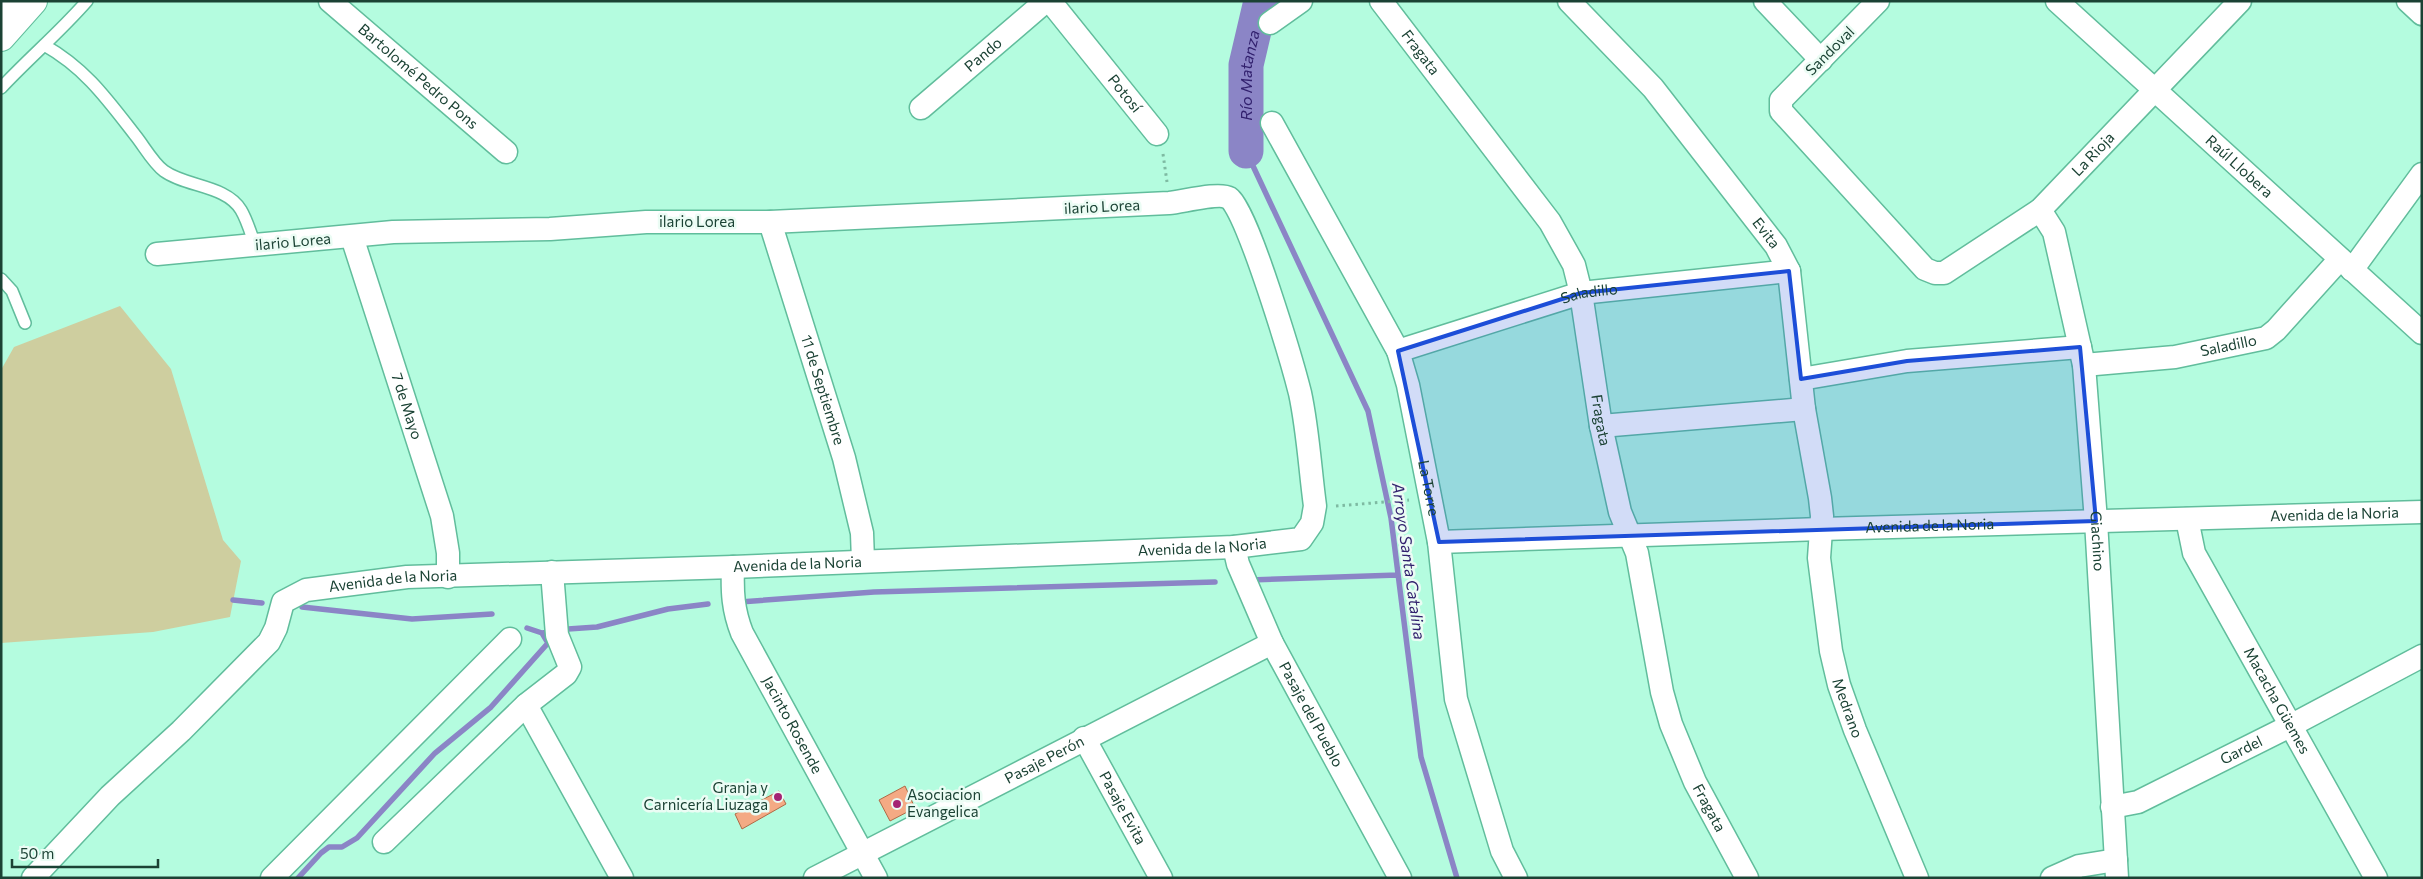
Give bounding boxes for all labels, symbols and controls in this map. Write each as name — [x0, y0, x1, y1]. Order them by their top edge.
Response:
street label: Bartolomé Pedro Pons — [355, 19, 482, 132]
street label: Sandoval — [1801, 22, 1858, 79]
street label: Fragata — [1398, 26, 1444, 78]
water label: Río Matanza — [1236, 28, 1263, 121]
street label: Pando — [960, 33, 1005, 75]
street label: Potosí — [1105, 70, 1147, 117]
street label: La Rioja — [2067, 128, 2118, 179]
street label: Raúl Llobera — [2202, 131, 2277, 201]
street label: ilario Lorea — [1063, 195, 1140, 217]
street label: ilario Lorea — [659, 212, 735, 230]
street label: Evita — [1749, 214, 1784, 252]
street label: ilario Lorea — [254, 229, 332, 253]
street label: Saladillo — [1558, 279, 1618, 307]
street label: Saladillo — [2198, 330, 2258, 360]
street label: 11 de Septiembre — [798, 332, 849, 447]
street label: 7 de Mayo — [388, 371, 427, 442]
street label: Fragata — [1588, 393, 1615, 447]
street label: La Torre — [1415, 458, 1444, 517]
water label: Arroyo Santa Catalina — [1389, 480, 1430, 641]
street label: Avenida de la Noria — [2270, 503, 2399, 524]
street label: Giachino — [2087, 510, 2109, 572]
street label: Avenida de la Noria — [1865, 514, 1994, 536]
street label: Avenida de la Noria — [1137, 533, 1267, 559]
street label: Avenida de la Noria — [733, 552, 862, 575]
street label: Avenida de la Noria — [328, 565, 457, 595]
street label: Macacha Güemes — [2241, 644, 2315, 757]
street label: Pasaje del Pueblo — [1276, 658, 1348, 770]
street label: Jacinto Rosende — [759, 673, 827, 776]
street label: Medrano — [1829, 675, 1867, 740]
street label: Pasaje Perón — [1001, 731, 1087, 787]
street label: Gardel — [2217, 731, 2265, 768]
street label: Pasaje Evita — [1096, 768, 1151, 847]
place label: Granja y Carnicería Liuzaga — [644, 778, 768, 813]
street label: Fragata — [1690, 780, 1730, 835]
place label: Asociacion Evangelica — [907, 785, 981, 820]
marker: Granja y Carnicería Liuzaga — [772, 791, 784, 803]
marker: Asociacion Evangelica — [891, 798, 903, 810]
scale bar — [12, 836, 159, 868]
text: 50 m — [20, 844, 54, 862]

